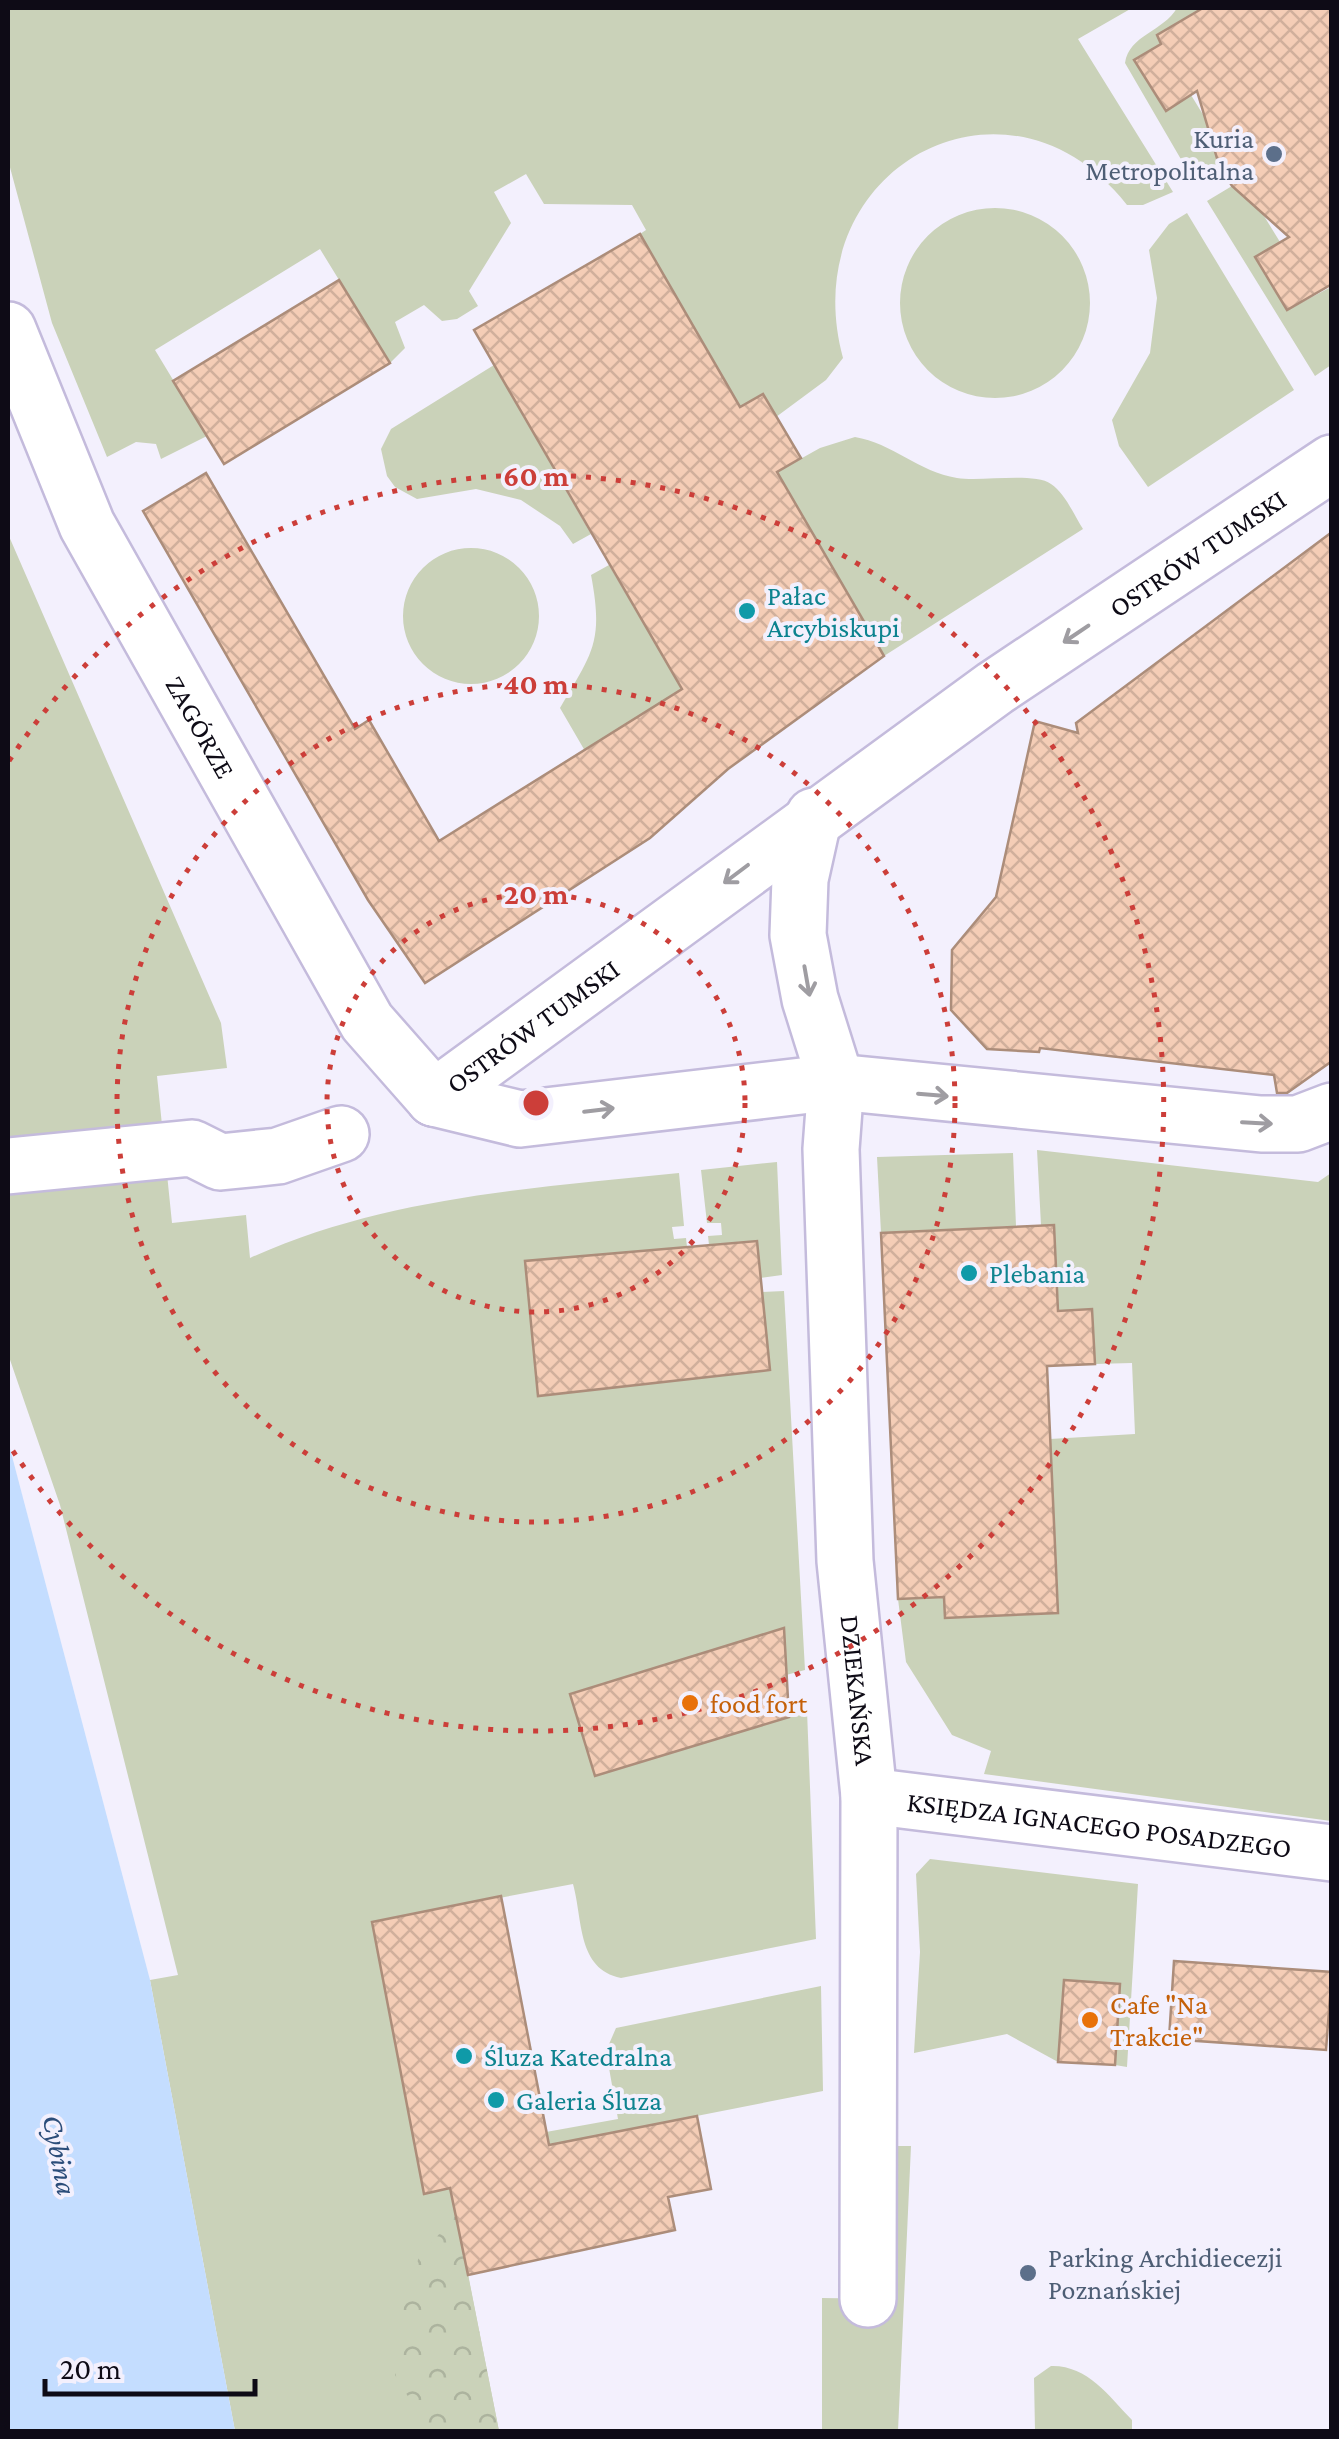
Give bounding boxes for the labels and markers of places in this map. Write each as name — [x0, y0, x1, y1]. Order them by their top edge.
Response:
place label: Kuria Metropolitalna — [1085, 123, 1254, 186]
marker: Kuria Metropolitalna — [1263, 143, 1285, 165]
place label: Pałac Arcybiskupi — [767, 580, 899, 643]
marker: Pałac Arcybiskupi — [736, 600, 758, 622]
centre of rings — [518, 1085, 554, 1121]
place label: Plebania — [989, 1258, 1085, 1289]
marker: Plebania — [958, 1262, 980, 1284]
place label: food fort — [710, 1688, 808, 1719]
marker: food fort — [679, 1692, 701, 1714]
place label: Cafe "Na Trakcie" — [1110, 1989, 1208, 2052]
marker: Cafe "Na Trakcie" — [1079, 2009, 1101, 2031]
place label: Śluza Katedralna — [484, 2041, 672, 2072]
marker: Śluza Katedralna — [453, 2045, 475, 2067]
place label: Galeria Śluza — [516, 2085, 662, 2116]
marker: Galeria Śluza — [485, 2089, 507, 2111]
place label: Parking Archidiecezji Poznańskiej — [1048, 2242, 1282, 2305]
marker: Parking Archidiecezji Poznańskiej — [1017, 2262, 1039, 2284]

